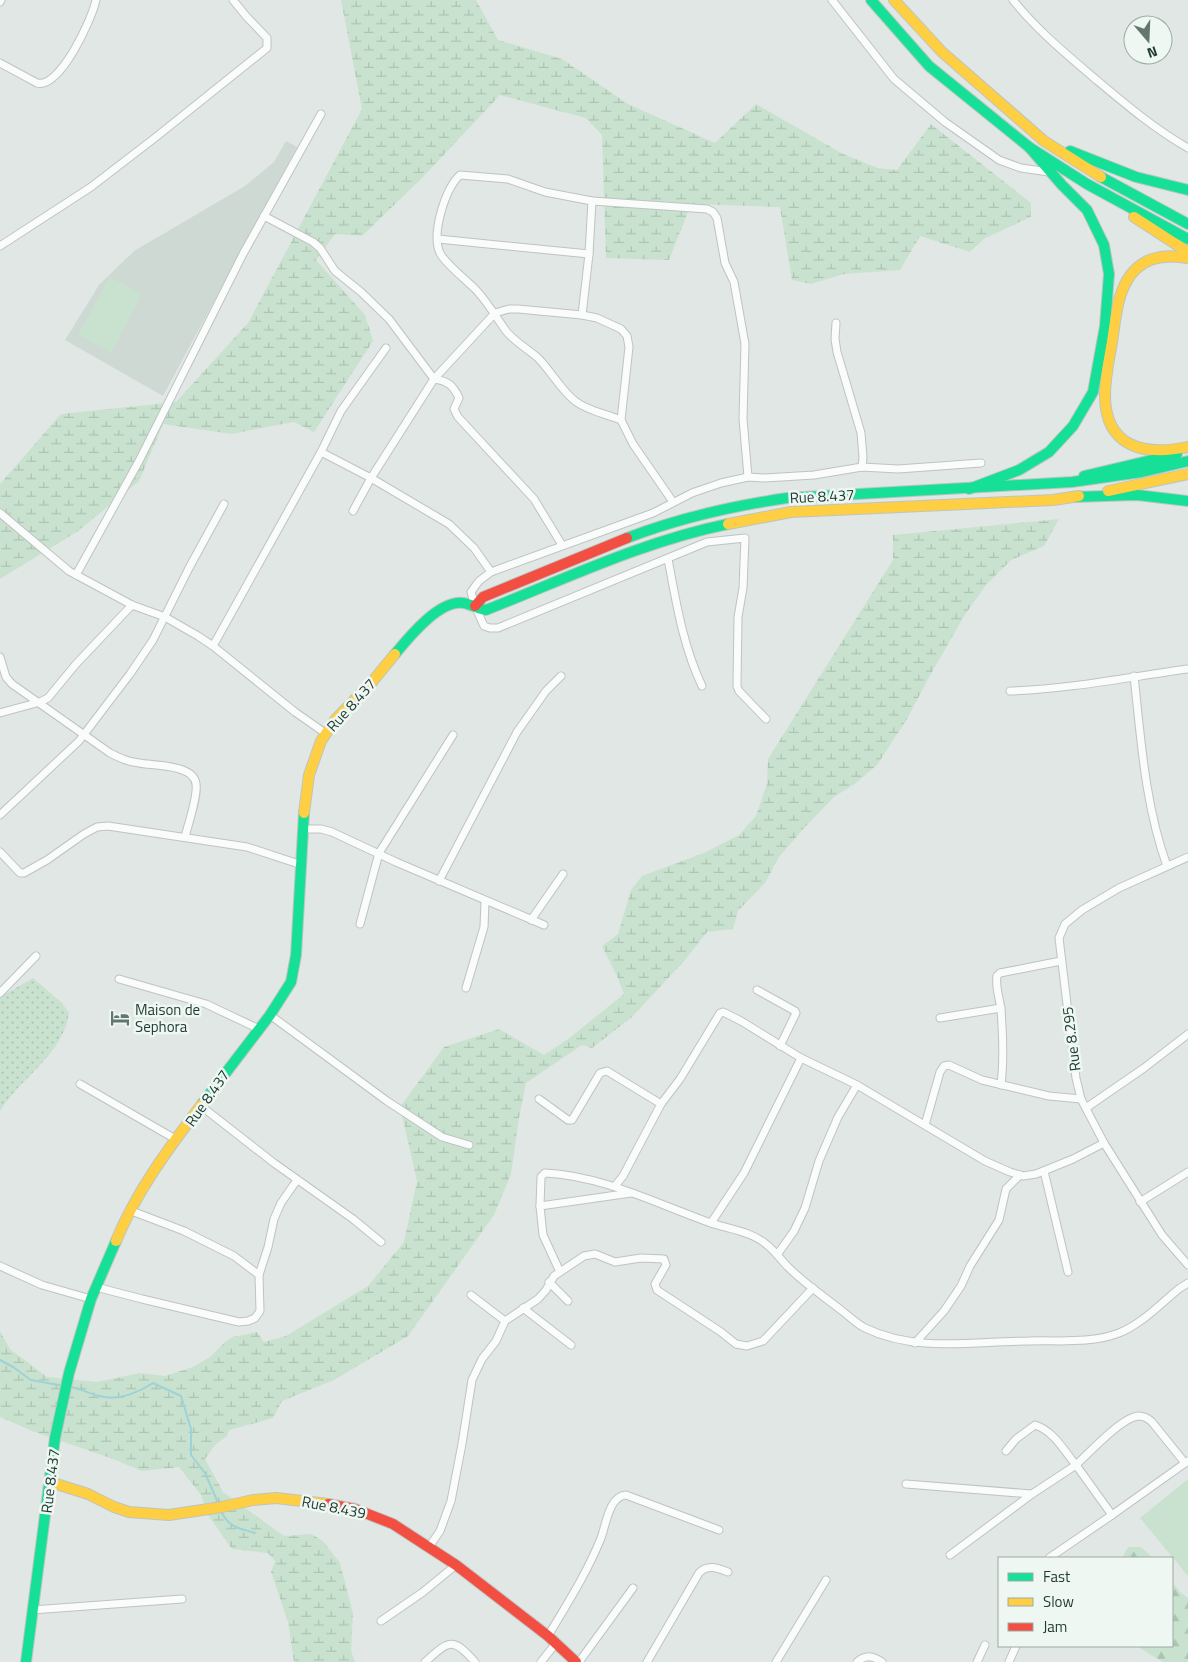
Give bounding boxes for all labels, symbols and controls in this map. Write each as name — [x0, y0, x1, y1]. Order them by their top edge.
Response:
north arrow — [1123, 15, 1173, 65]
text: N — [1144, 41, 1160, 64]
street label: Rue 8.437 — [789, 483, 855, 509]
street label: Rue 8.437 — [321, 673, 381, 737]
place label: Maison de Sephora — [135, 998, 200, 1038]
street label: Rue 8.295 — [1056, 1005, 1086, 1073]
hotel icon: Maison de Sephora — [109, 1007, 131, 1029]
street label: Rue 8.437 — [179, 1065, 235, 1131]
street label: Rue 8.437 — [35, 1447, 65, 1515]
street label: Rue 8.439 — [300, 1490, 368, 1524]
legend — [998, 1557, 1173, 1647]
text: Fast — [1043, 1565, 1071, 1588]
text: Slow — [1043, 1590, 1074, 1613]
text: Jam — [1043, 1615, 1067, 1638]

